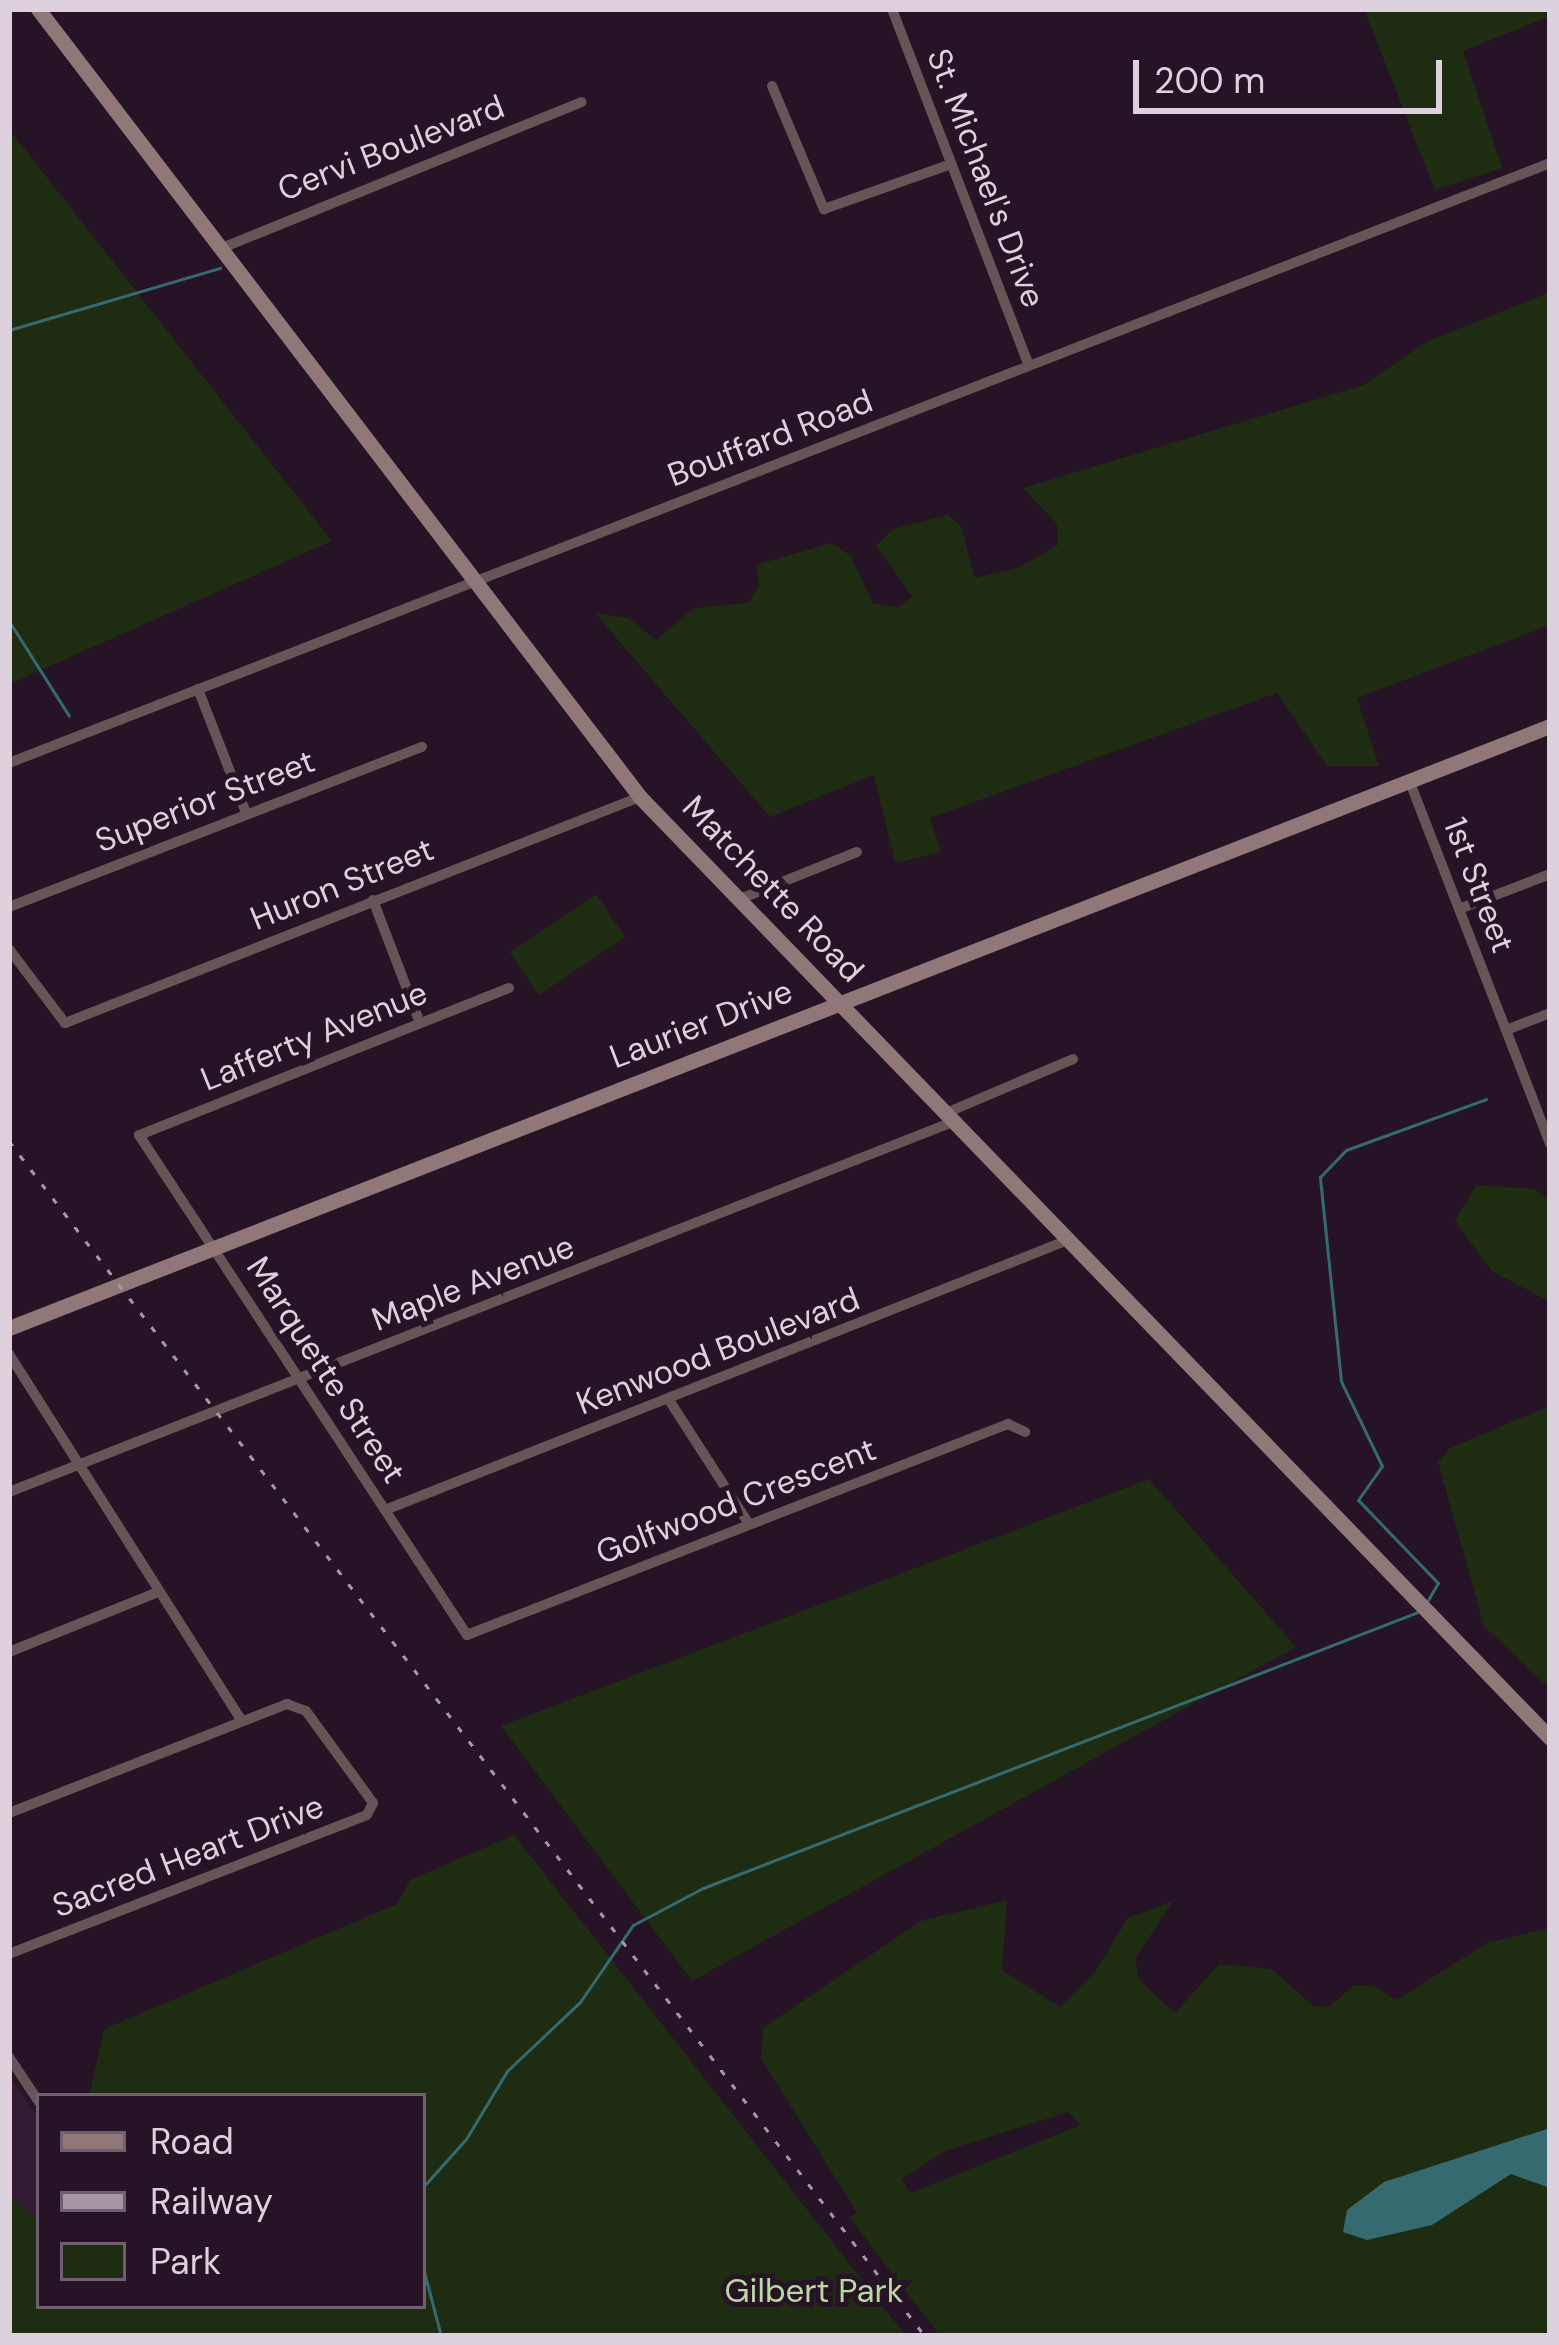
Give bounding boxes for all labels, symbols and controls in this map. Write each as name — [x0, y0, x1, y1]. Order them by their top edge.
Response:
scale bar — [1139, 36, 1448, 110]
street label: St. Michael's Drive — [918, 43, 1054, 313]
text: 200 m — [1154, 57, 1265, 104]
street label: Cervi Boulevard — [272, 87, 510, 209]
street label: Bouffard Road — [662, 381, 878, 495]
street label: Superior Street — [90, 741, 320, 861]
street label: Matchette Road — [674, 788, 872, 990]
street label: 1st Street — [1435, 812, 1523, 958]
street label: Huron Street — [245, 829, 439, 939]
street label: Laurier Drive — [604, 971, 798, 1077]
street label: Lafferty Avenue — [195, 973, 433, 1099]
street label: Maple Avenue — [366, 1226, 580, 1340]
street label: Marquette Street — [238, 1250, 414, 1490]
street label: Kenwood Boulevard — [571, 1279, 865, 1423]
street label: Golfwood Crescent — [591, 1429, 881, 1573]
street label: Sacred Heart Drive — [47, 1786, 329, 1926]
legend — [36, 2093, 426, 2309]
text: Road — [150, 2118, 234, 2165]
text: Railway — [150, 2178, 273, 2225]
text: Park — [150, 2238, 221, 2285]
park label: Gilbert Park — [725, 2271, 903, 2311]

